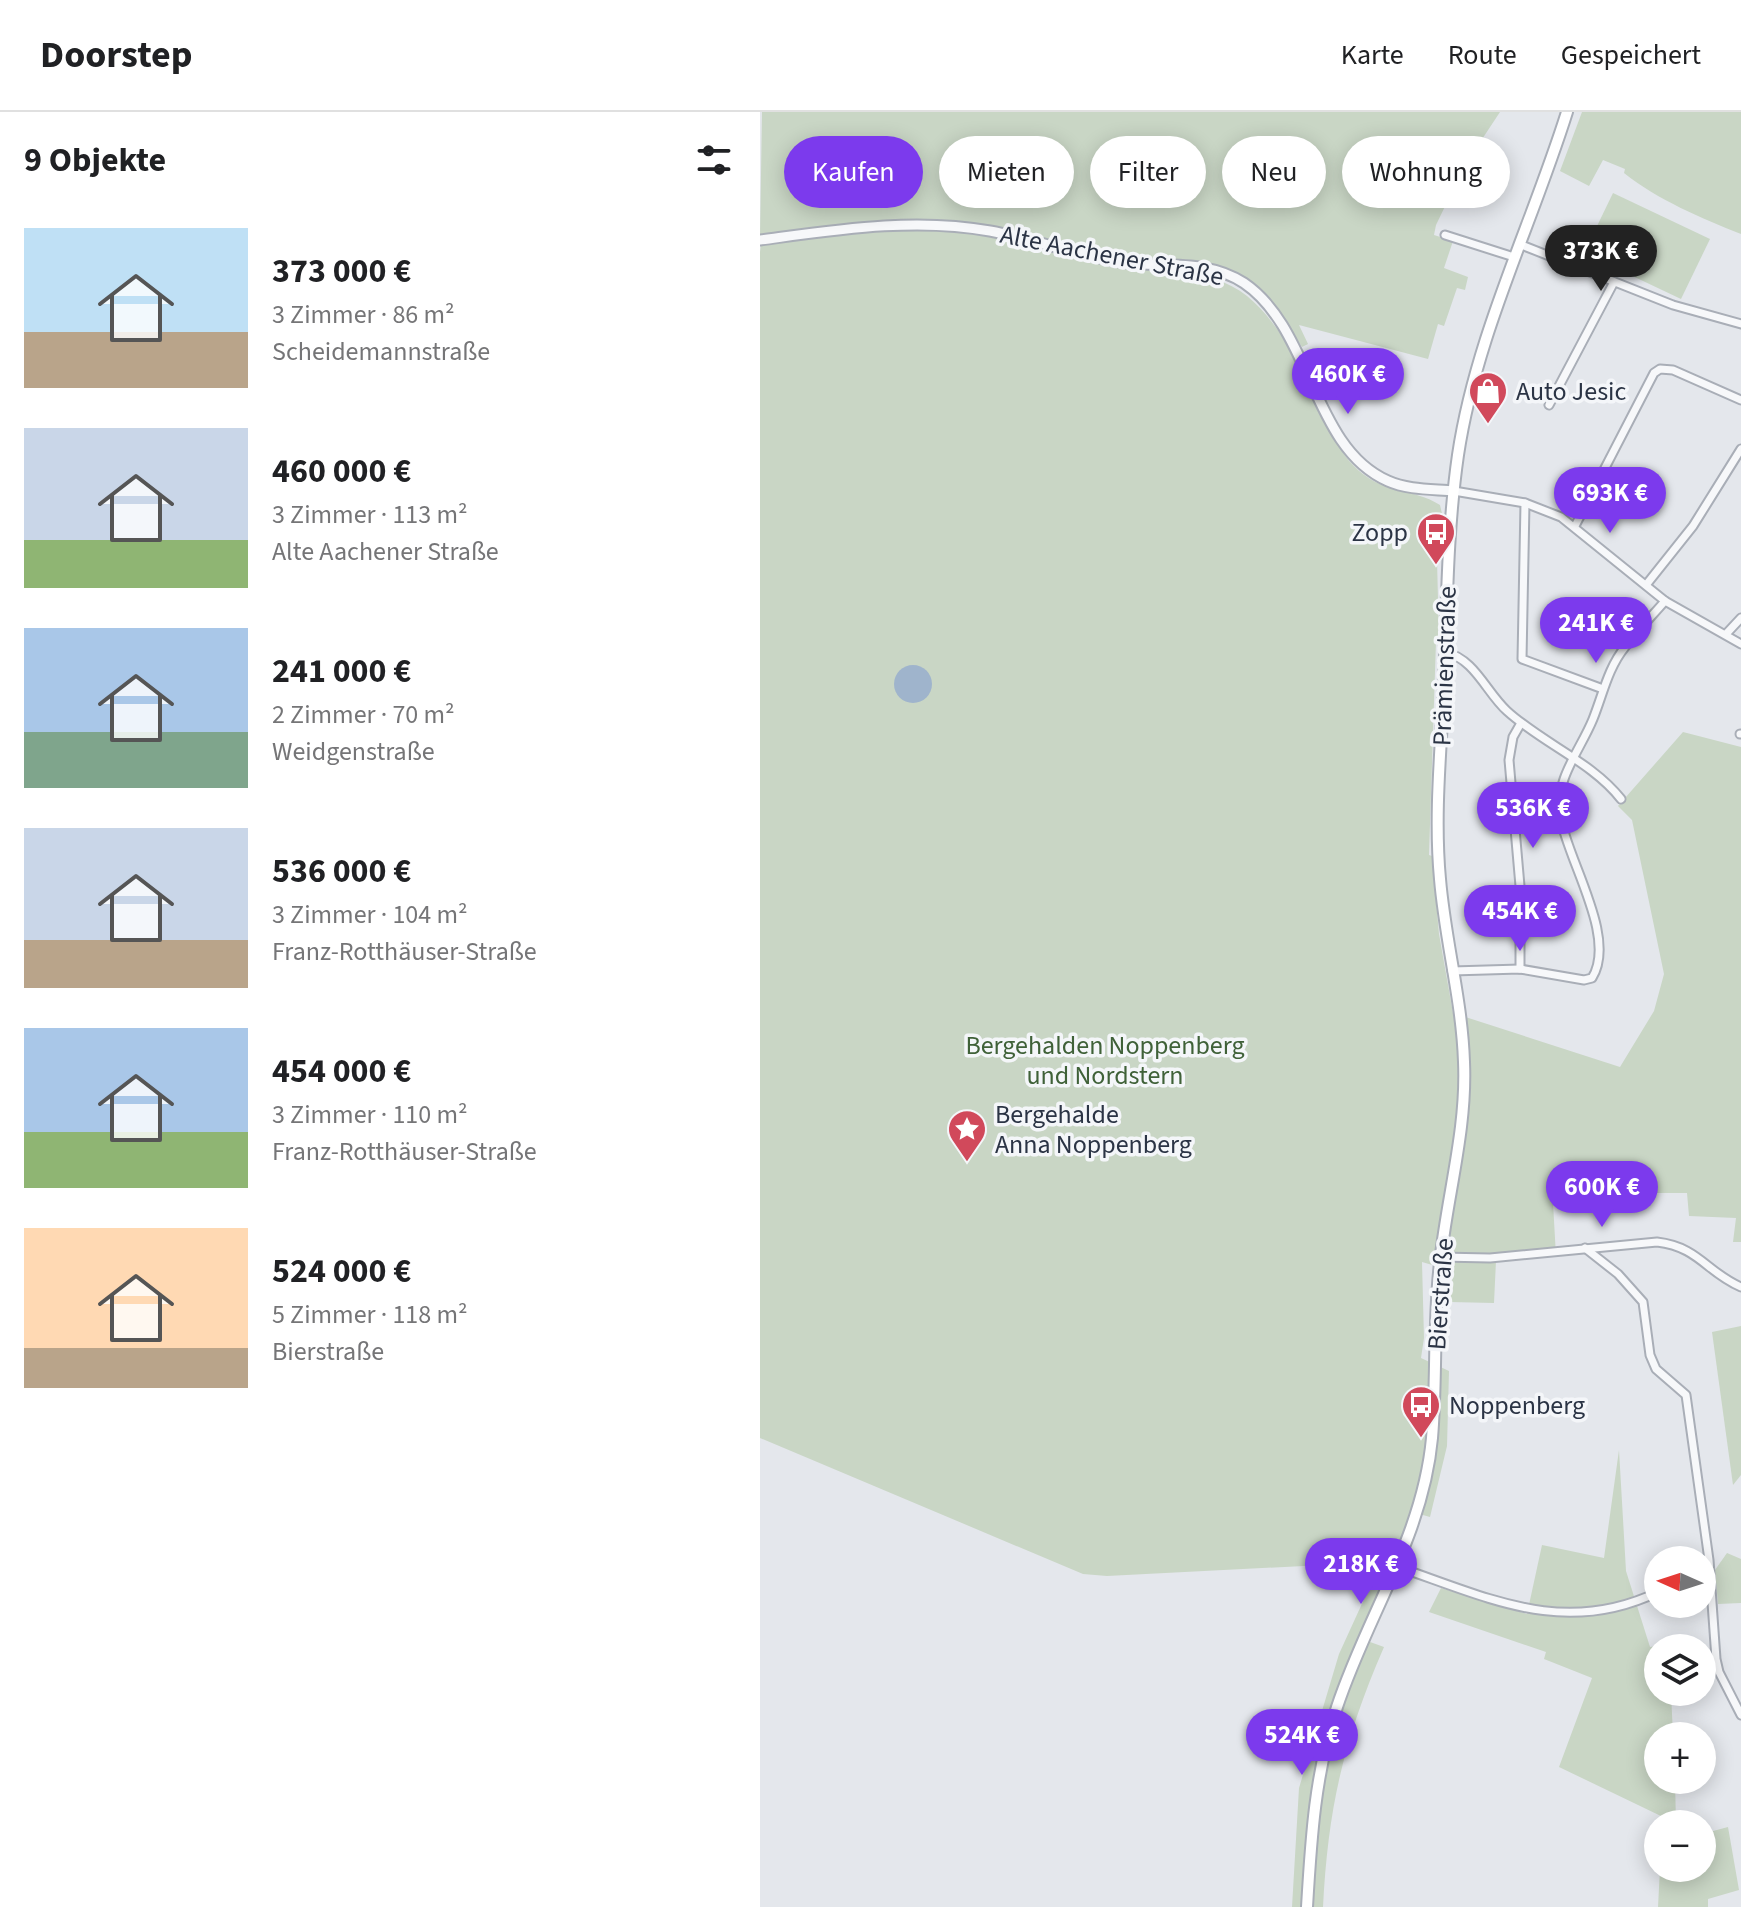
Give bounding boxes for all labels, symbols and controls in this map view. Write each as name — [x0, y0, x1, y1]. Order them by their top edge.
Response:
text: Doorstep — [40, 28, 193, 82]
text: Karte — [1341, 35, 1404, 75]
text: Route — [1448, 35, 1517, 75]
text: Gespeichert — [1561, 35, 1701, 75]
text: 9 Objekte — [24, 136, 166, 185]
chip: Kaufen — [784, 136, 923, 208]
chip: Mieten — [939, 136, 1074, 208]
chip: Filter — [1090, 136, 1206, 208]
chip: Neu — [1222, 136, 1326, 208]
chip: Wohnung — [1342, 136, 1510, 208]
icon: filters — [692, 138, 736, 182]
street label: Alte Aachener Straße — [997, 216, 1227, 295]
pin: 373K € — [1536, 225, 1666, 293]
text: 373K € — [1563, 232, 1639, 269]
text: 373 000 € — [272, 247, 411, 296]
icon: home — [88, 260, 184, 356]
text: 3 Zimmer · 86 m² — [272, 296, 455, 333]
text: Scheidemannstraße — [272, 333, 490, 370]
pin: 460K € — [1283, 348, 1413, 416]
text: 460K € — [1310, 355, 1386, 392]
shop icon: Auto Jesic — [1467, 370, 1509, 425]
place label: Auto Jesic — [1516, 373, 1626, 410]
text: 460 000 € — [272, 447, 411, 496]
icon: home — [88, 460, 184, 556]
pin: 693K € — [1545, 467, 1675, 535]
text: 693K € — [1572, 474, 1648, 511]
text: 3 Zimmer · 113 m² — [272, 496, 468, 533]
bus stop icon: Zopp — [1415, 511, 1457, 566]
place label: Zopp — [1352, 514, 1408, 551]
text: Alte Aachener Straße — [272, 533, 499, 570]
street label: Prämienstraße — [1423, 585, 1466, 747]
pin: 241K € — [1531, 597, 1661, 665]
text: 241K € — [1558, 604, 1634, 641]
text: 241 000 € — [272, 647, 411, 696]
icon: home — [88, 660, 184, 756]
text: 2 Zimmer · 70 m² — [272, 696, 455, 733]
text: Weidgenstraße — [272, 733, 435, 770]
pin: 536K € — [1468, 782, 1598, 850]
text: 536K € — [1495, 789, 1571, 826]
text: 536 000 € — [272, 847, 411, 896]
icon: home — [88, 860, 184, 956]
pin: 454K € — [1455, 885, 1585, 953]
text: 454K € — [1482, 892, 1558, 929]
text: 3 Zimmer · 104 m² — [272, 896, 468, 933]
text: Franz-Rotthäuser-Straße — [272, 933, 537, 970]
park label: Bergehalden Noppenberg und Nordstern — [965, 1027, 1245, 1094]
text: 454 000 € — [272, 1047, 411, 1096]
icon: home — [88, 1060, 184, 1156]
text: 3 Zimmer · 110 m² — [272, 1096, 468, 1133]
place label: Bergehalde Anna Noppenberg — [995, 1096, 1192, 1163]
place icon: Bergehalde Anna Noppenberg — [946, 1108, 988, 1163]
text: Franz-Rotthäuser-Straße — [272, 1133, 537, 1170]
pin: 600K € — [1537, 1161, 1667, 1229]
text: 600K € — [1564, 1168, 1640, 1205]
street label: Bierstraße — [1418, 1237, 1463, 1351]
text: 524 000 € — [272, 1247, 411, 1296]
icon: home — [88, 1260, 184, 1356]
text: 5 Zimmer · 118 m² — [272, 1296, 468, 1333]
text: Bierstraße — [272, 1333, 384, 1370]
bus stop icon: Noppenberg — [1400, 1384, 1442, 1439]
place label: Noppenberg — [1449, 1387, 1585, 1424]
pin: 218K € — [1296, 1538, 1426, 1606]
text: 218K € — [1323, 1545, 1399, 1582]
north arrow — [1644, 1546, 1716, 1618]
map controls — [1644, 1546, 1716, 1882]
button: layers — [1644, 1634, 1716, 1706]
pin: 524K € — [1237, 1709, 1367, 1777]
text: 524K € — [1264, 1716, 1340, 1753]
button: + — [1644, 1722, 1716, 1794]
button: − — [1644, 1810, 1716, 1882]

